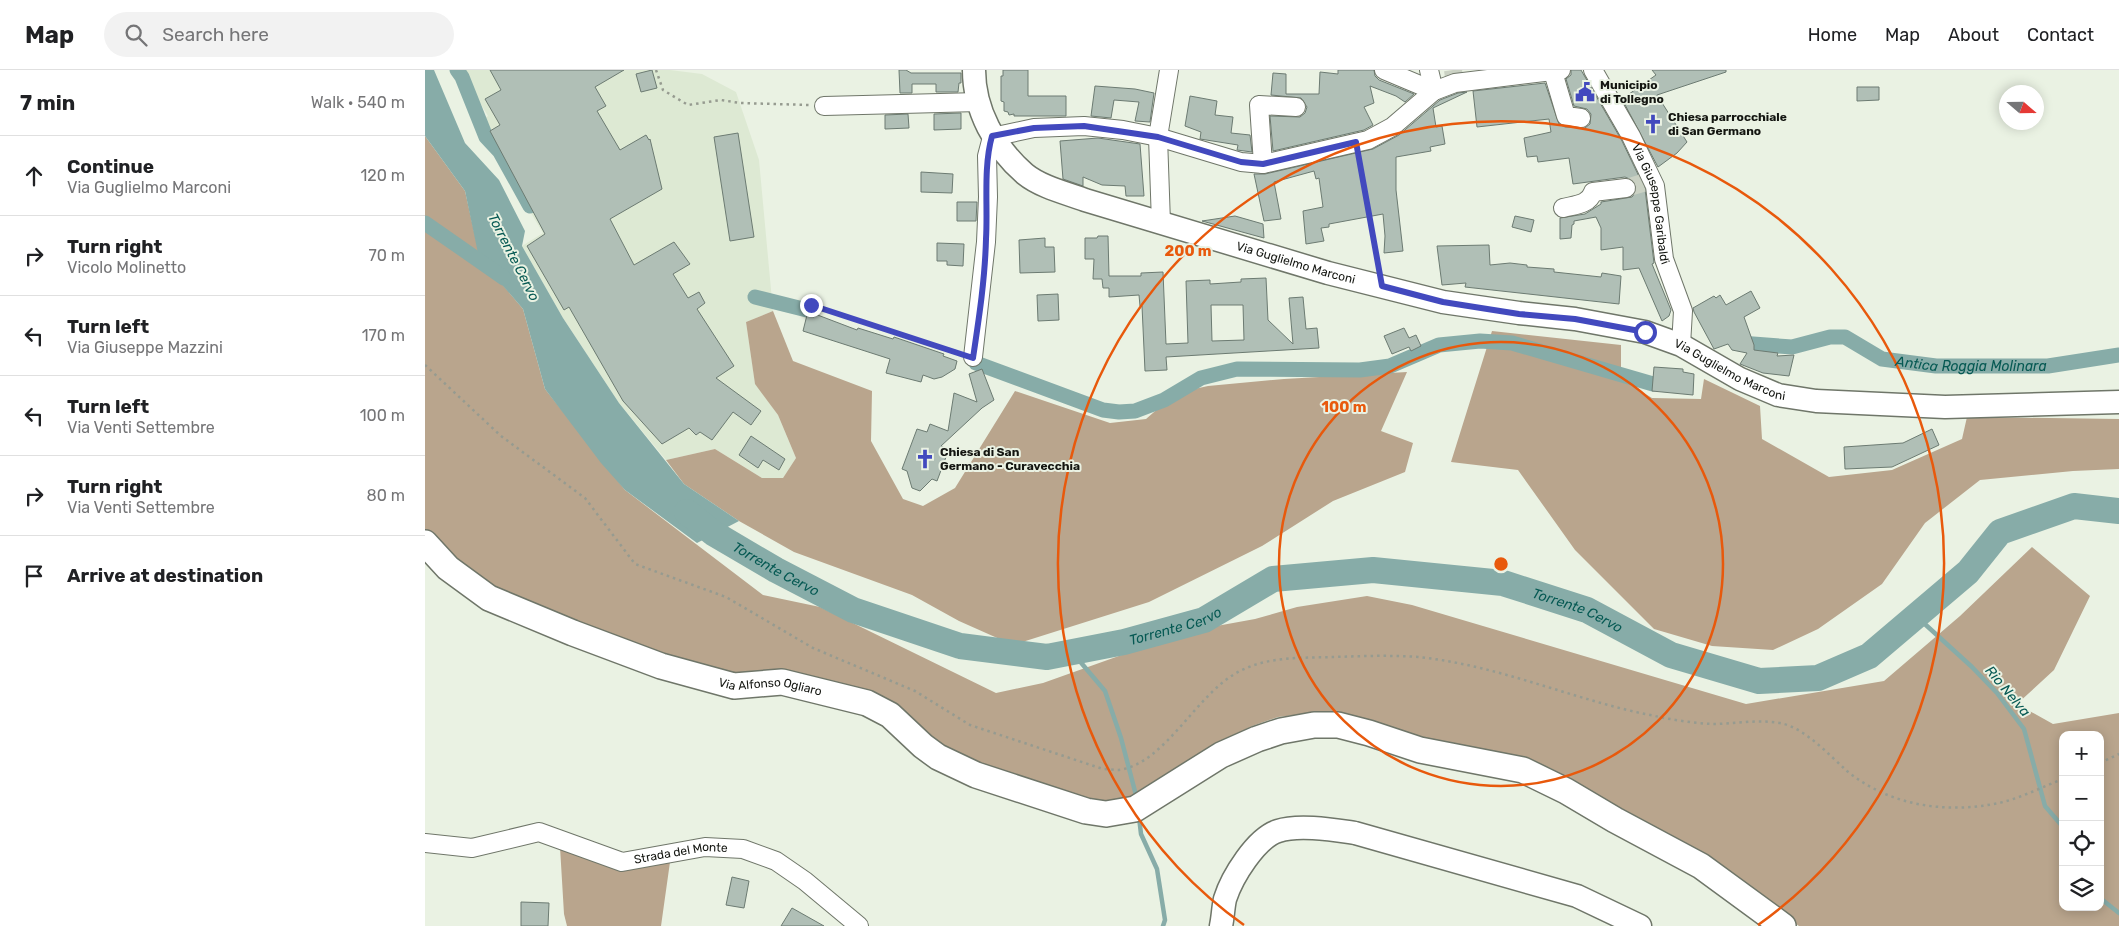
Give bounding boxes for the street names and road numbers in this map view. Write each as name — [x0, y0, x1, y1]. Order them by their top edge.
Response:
street label: Via Giuseppe Garibaldi — [1629, 142, 1672, 266]
street label: Via Guglielmo Marconi — [1235, 239, 1357, 287]
street label: Via Guglielmo Marconi — [1672, 336, 1786, 403]
street label: Via Alfonso Ogliaro — [717, 675, 823, 699]
street label: Strada del Monte — [633, 840, 728, 867]

